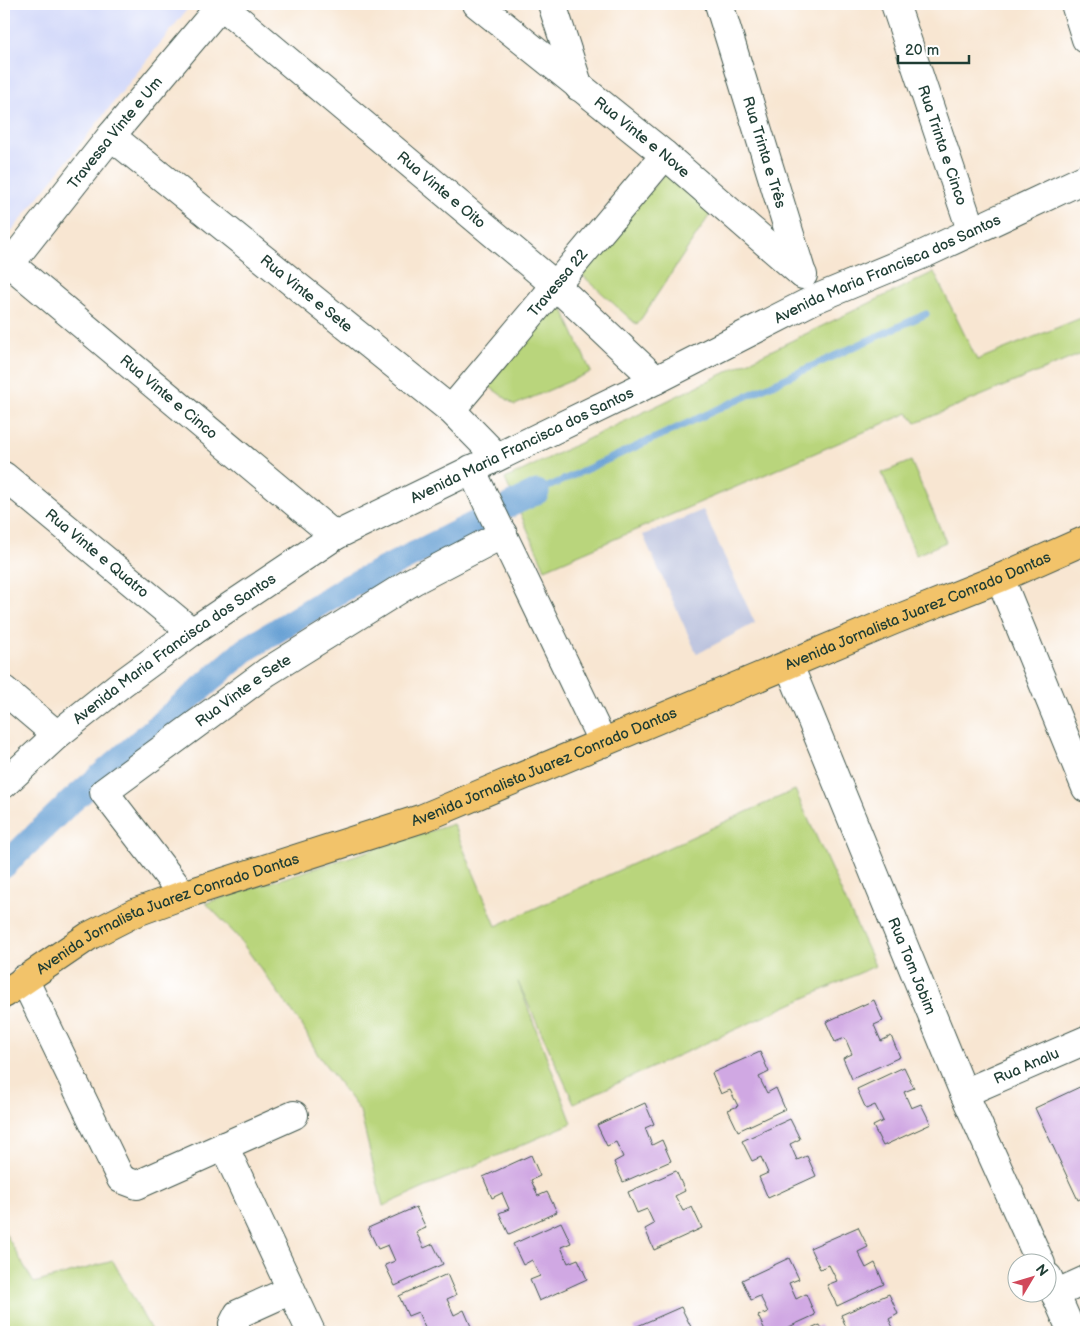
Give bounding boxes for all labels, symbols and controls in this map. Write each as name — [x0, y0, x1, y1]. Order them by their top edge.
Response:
scale bar — [898, 32, 969, 64]
text: 20 m — [905, 41, 939, 60]
street label: Travessa Vinte e Um — [63, 73, 166, 193]
street label: Rua Trinta e Cinco — [913, 83, 972, 208]
street label: Rua Vinte e Nove — [590, 92, 694, 182]
street label: Rua Trinta e Três — [738, 94, 791, 211]
street label: Rua Vinte e Oito — [393, 147, 490, 232]
street label: Avenida Maria Francisca dos Santos — [771, 210, 1004, 328]
street label: Travessa 22 — [524, 245, 592, 321]
street label: Rua Vinte e Sete — [256, 251, 357, 336]
street label: Rua Vinte e Cinco — [116, 351, 222, 443]
street label: Avenida Maria Francisca dos Santos — [407, 383, 637, 507]
street label: Rua Vinte e Quatro — [41, 505, 153, 602]
street label: Avenida Jornalista Juarez Conrado Dantas — [782, 547, 1054, 674]
street label: Avenida Maria Francisca dos Santos — [69, 569, 280, 728]
street label: Rua Vinte e Sete — [191, 650, 295, 731]
street label: Avenida Jornalista Juarez Conrado Dantas — [409, 703, 680, 831]
street label: Avenida Jornalista Juarez Conrado Dantas — [33, 849, 302, 979]
street label: Rua Tom Jobim — [884, 914, 940, 1017]
street label: Rua Analu — [991, 1043, 1062, 1088]
north arrow — [1008, 1254, 1058, 1304]
text: N — [1032, 1261, 1052, 1280]

